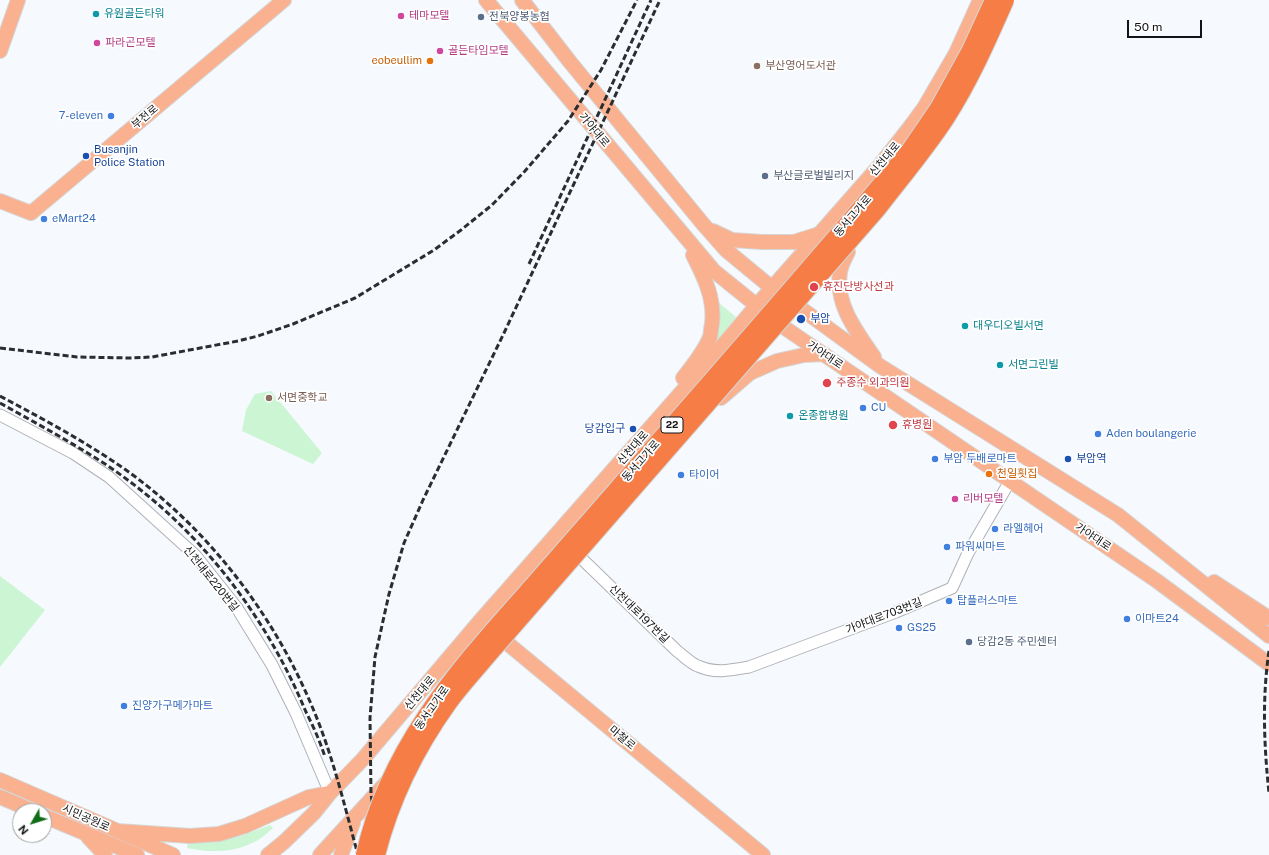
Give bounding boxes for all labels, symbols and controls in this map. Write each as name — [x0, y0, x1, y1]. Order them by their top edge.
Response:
place label: 유원골든타워 — [104, 7, 165, 21]
marker: 유원골든타워 — [91, 9, 101, 19]
place label: 테마모텔 — [409, 9, 449, 23]
place label: 전북양봉농협 — [489, 10, 550, 24]
marker: 테마모텔 — [396, 11, 406, 21]
marker: 전북양봉농협 — [476, 12, 486, 22]
scale bar — [1129, 12, 1204, 38]
text: 50 m — [1134, 20, 1162, 34]
place label: 파라곤모텔 — [105, 36, 156, 50]
marker: 파라곤모텔 — [92, 38, 102, 48]
place label: 골든타임모텔 — [448, 44, 509, 58]
marker: 골든타임모텔 — [435, 46, 445, 56]
place label: eobeullim — [372, 54, 422, 68]
marker: eobeullim — [425, 56, 435, 66]
place label: 부산영어도서관 — [765, 59, 836, 73]
marker: 부산영어도서관 — [752, 61, 762, 71]
street label: 부전로 — [129, 102, 161, 132]
place label: 7-eleven — [59, 109, 103, 123]
street label: 가야대로 — [576, 110, 612, 150]
marker: 7-eleven — [106, 111, 116, 121]
street label: 신천대로 — [867, 139, 903, 179]
place label: Busanjin Police Station — [94, 143, 165, 169]
marker: Busanjin Police Station — [81, 151, 91, 161]
place label: 부산글로벌빌리지 — [773, 169, 854, 183]
marker: 부산글로벌빌리지 — [760, 171, 770, 181]
street label: 동서고가로 — [831, 193, 875, 239]
place label: eMart24 — [52, 212, 96, 226]
marker: eMart24 — [39, 214, 49, 224]
place label: 휴진단방사선과 — [823, 280, 894, 294]
marker: 휴진단방사선과 — [808, 281, 820, 293]
place label: 부암 — [810, 312, 830, 326]
marker: 부암 — [795, 313, 807, 325]
place label: 대우디오빌서면 — [973, 319, 1044, 333]
marker: 대우디오빌서면 — [960, 321, 970, 331]
street label: 가야대로 — [805, 338, 845, 372]
place label: 서면그린빌 — [1008, 358, 1059, 372]
marker: 서면그린빌 — [995, 360, 1005, 370]
place label: 주종수 외과의원 — [836, 376, 910, 390]
marker: 주종수 외과의원 — [821, 377, 833, 389]
place label: 서면중학교 — [277, 391, 328, 405]
marker: 서면중학교 — [264, 393, 274, 403]
place label: CU — [871, 401, 886, 415]
marker: CU — [858, 403, 868, 413]
place label: 온종합병원 — [798, 409, 849, 423]
marker: 온종합병원 — [785, 411, 795, 421]
road number: 22 — [661, 417, 683, 433]
place label: 휴병원 — [902, 418, 932, 432]
marker: 휴병원 — [887, 419, 899, 431]
place label: 당감입구 — [585, 422, 625, 436]
marker: 당감입구 — [628, 424, 638, 434]
place label: Aden boulangerie — [1106, 427, 1197, 441]
street label: 신천대로 — [615, 428, 651, 468]
marker: Aden boulangerie — [1093, 429, 1103, 439]
street label: 동서고가로 — [619, 438, 663, 484]
place label: 부암 두배로마트 — [943, 452, 1017, 466]
place label: 부암역 — [1076, 452, 1106, 466]
marker: 부암 두배로마트 — [930, 454, 940, 464]
marker: 부암역 — [1063, 454, 1073, 464]
place label: 천일횟집 — [997, 467, 1037, 481]
place label: 타이어 — [689, 468, 719, 482]
marker: 천일횟집 — [984, 469, 994, 479]
marker: 타이어 — [676, 470, 686, 480]
place label: 리버모텔 — [963, 492, 1003, 506]
marker: 리버모텔 — [950, 494, 960, 504]
street label: 가야대로 — [1073, 520, 1113, 554]
place label: 라엘헤어 — [1003, 522, 1043, 536]
marker: 라엘헤어 — [990, 524, 1000, 534]
place label: 파워씨마트 — [955, 540, 1006, 554]
marker: 파워씨마트 — [942, 542, 952, 552]
street label: 신천대로220번길 — [181, 544, 241, 614]
street label: 신천대로197번길 — [606, 582, 672, 646]
place label: 탑플러스마트 — [957, 594, 1018, 608]
street label: 가야대로703번길 — [844, 595, 924, 637]
marker: 탑플러스마트 — [944, 596, 954, 606]
place label: 이마트24 — [1135, 612, 1179, 626]
marker: 이마트24 — [1122, 614, 1132, 624]
place label: GS25 — [907, 621, 936, 635]
marker: GS25 — [894, 623, 904, 633]
place label: 당감2동 주민센터 — [977, 635, 1057, 649]
marker: 당감2동 주민센터 — [964, 637, 974, 647]
street label: 신천대로 — [402, 673, 438, 713]
street label: 동서고가로 — [412, 683, 452, 733]
place label: 진양가구메가마트 — [132, 699, 213, 713]
marker: 진양가구메가마트 — [119, 701, 129, 711]
street label: 마철로 — [606, 723, 638, 753]
street label: 시민공원로 — [60, 802, 112, 834]
north arrow — [12, 803, 52, 843]
text: N — [16, 823, 31, 837]

